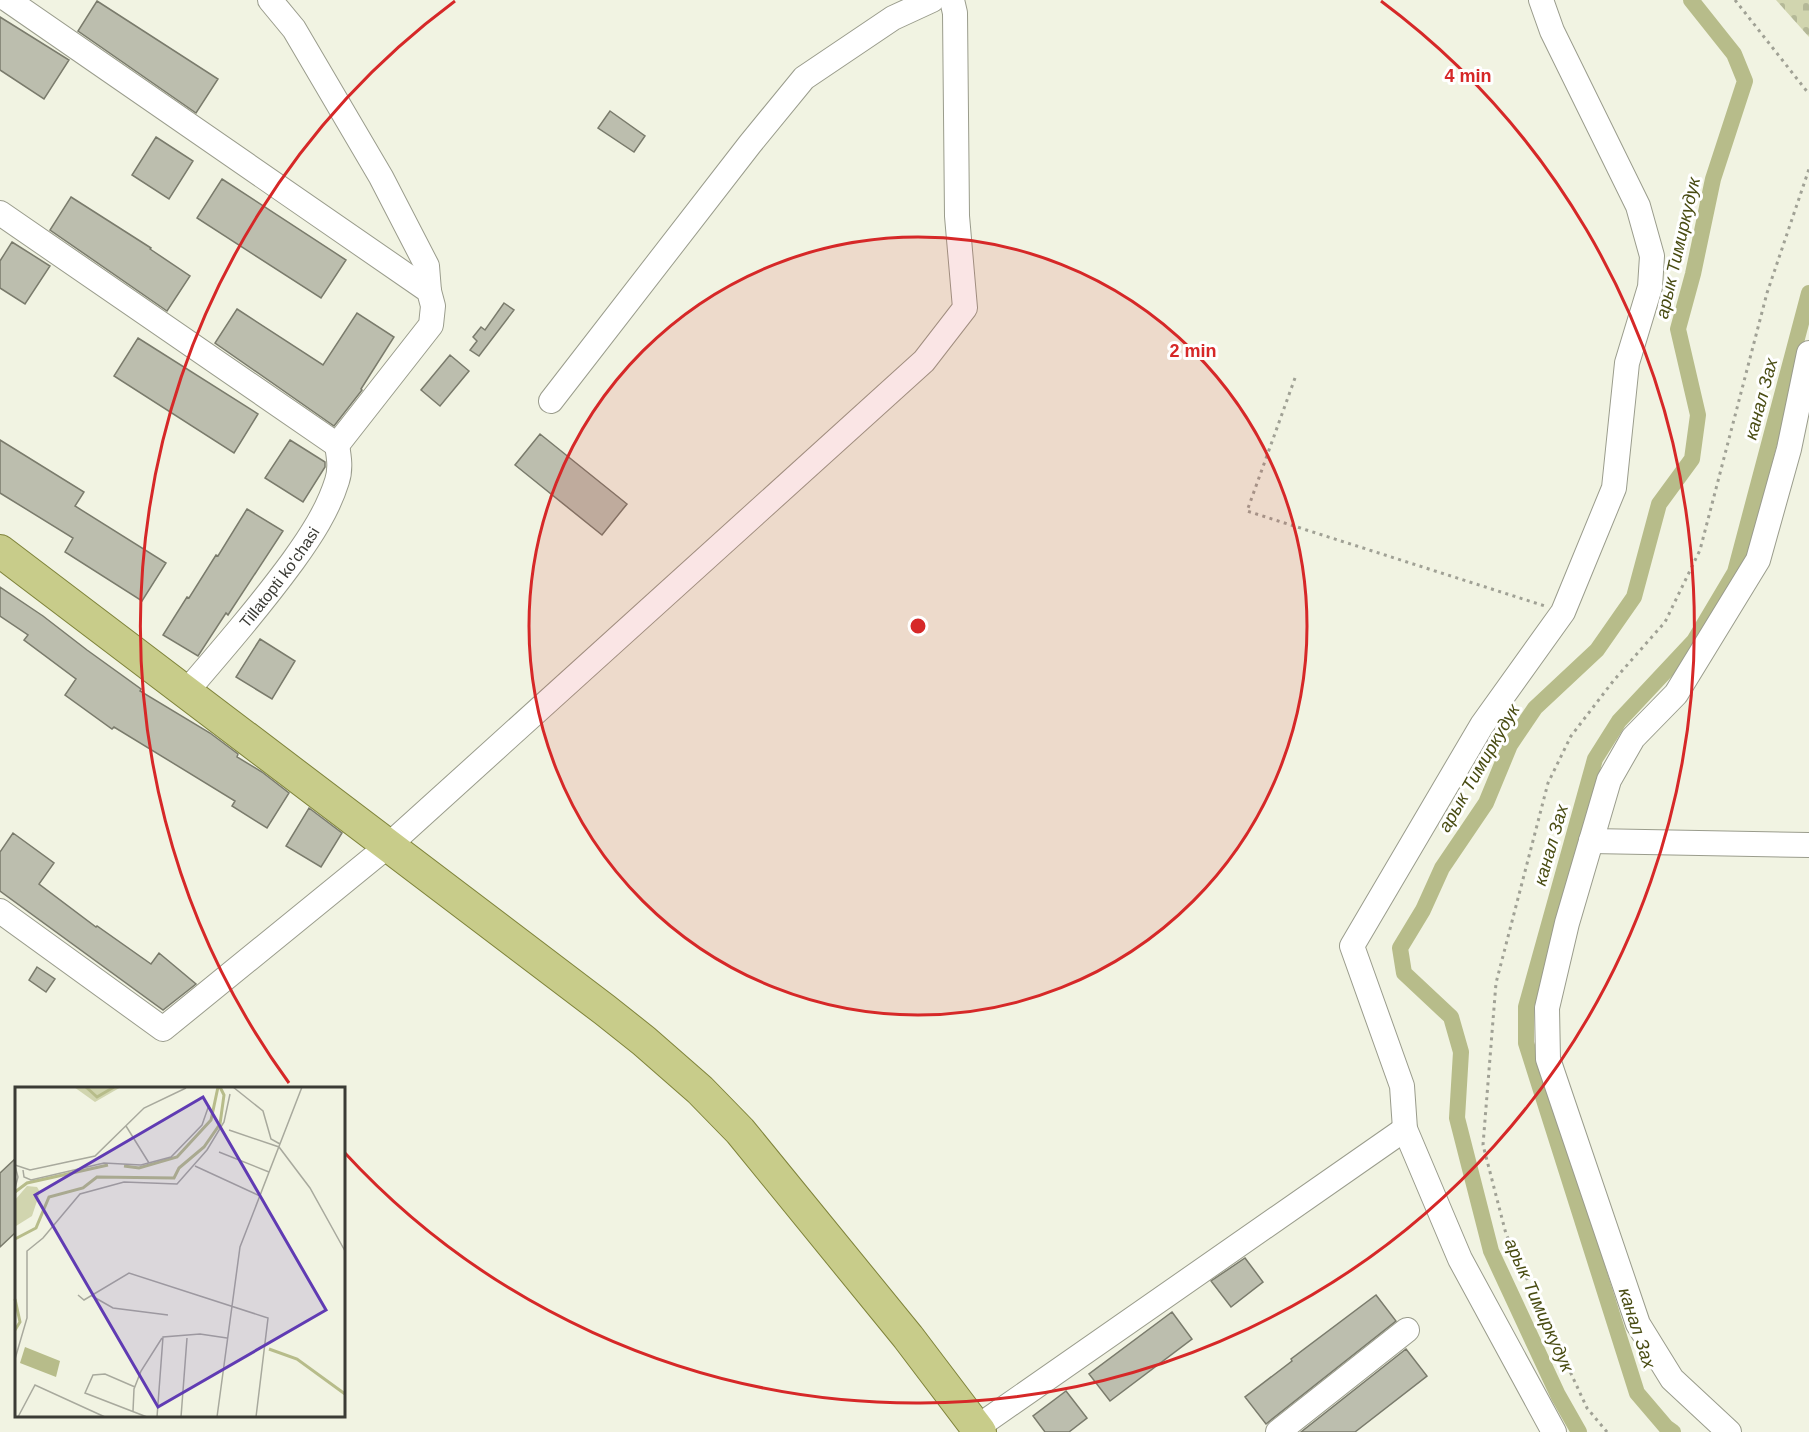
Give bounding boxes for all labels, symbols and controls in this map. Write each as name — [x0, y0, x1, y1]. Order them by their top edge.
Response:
text: 4 min — [1444, 66, 1492, 86]
water label: арык Тимиркудук — [1652, 174, 1704, 321]
text: 2 min — [1169, 341, 1217, 361]
water label: канал Зах — [1741, 355, 1782, 442]
street label: Tillatopti ko'chasi — [236, 524, 323, 631]
centre of rings — [908, 616, 928, 636]
water label: арык Тимиркудук — [1434, 699, 1524, 835]
water label: канал Зах — [1530, 801, 1572, 888]
inset map — [15, 1087, 345, 1417]
water label: арык Тимиркудук — [1501, 1235, 1578, 1376]
water label: канал Зах — [1615, 1285, 1660, 1372]

